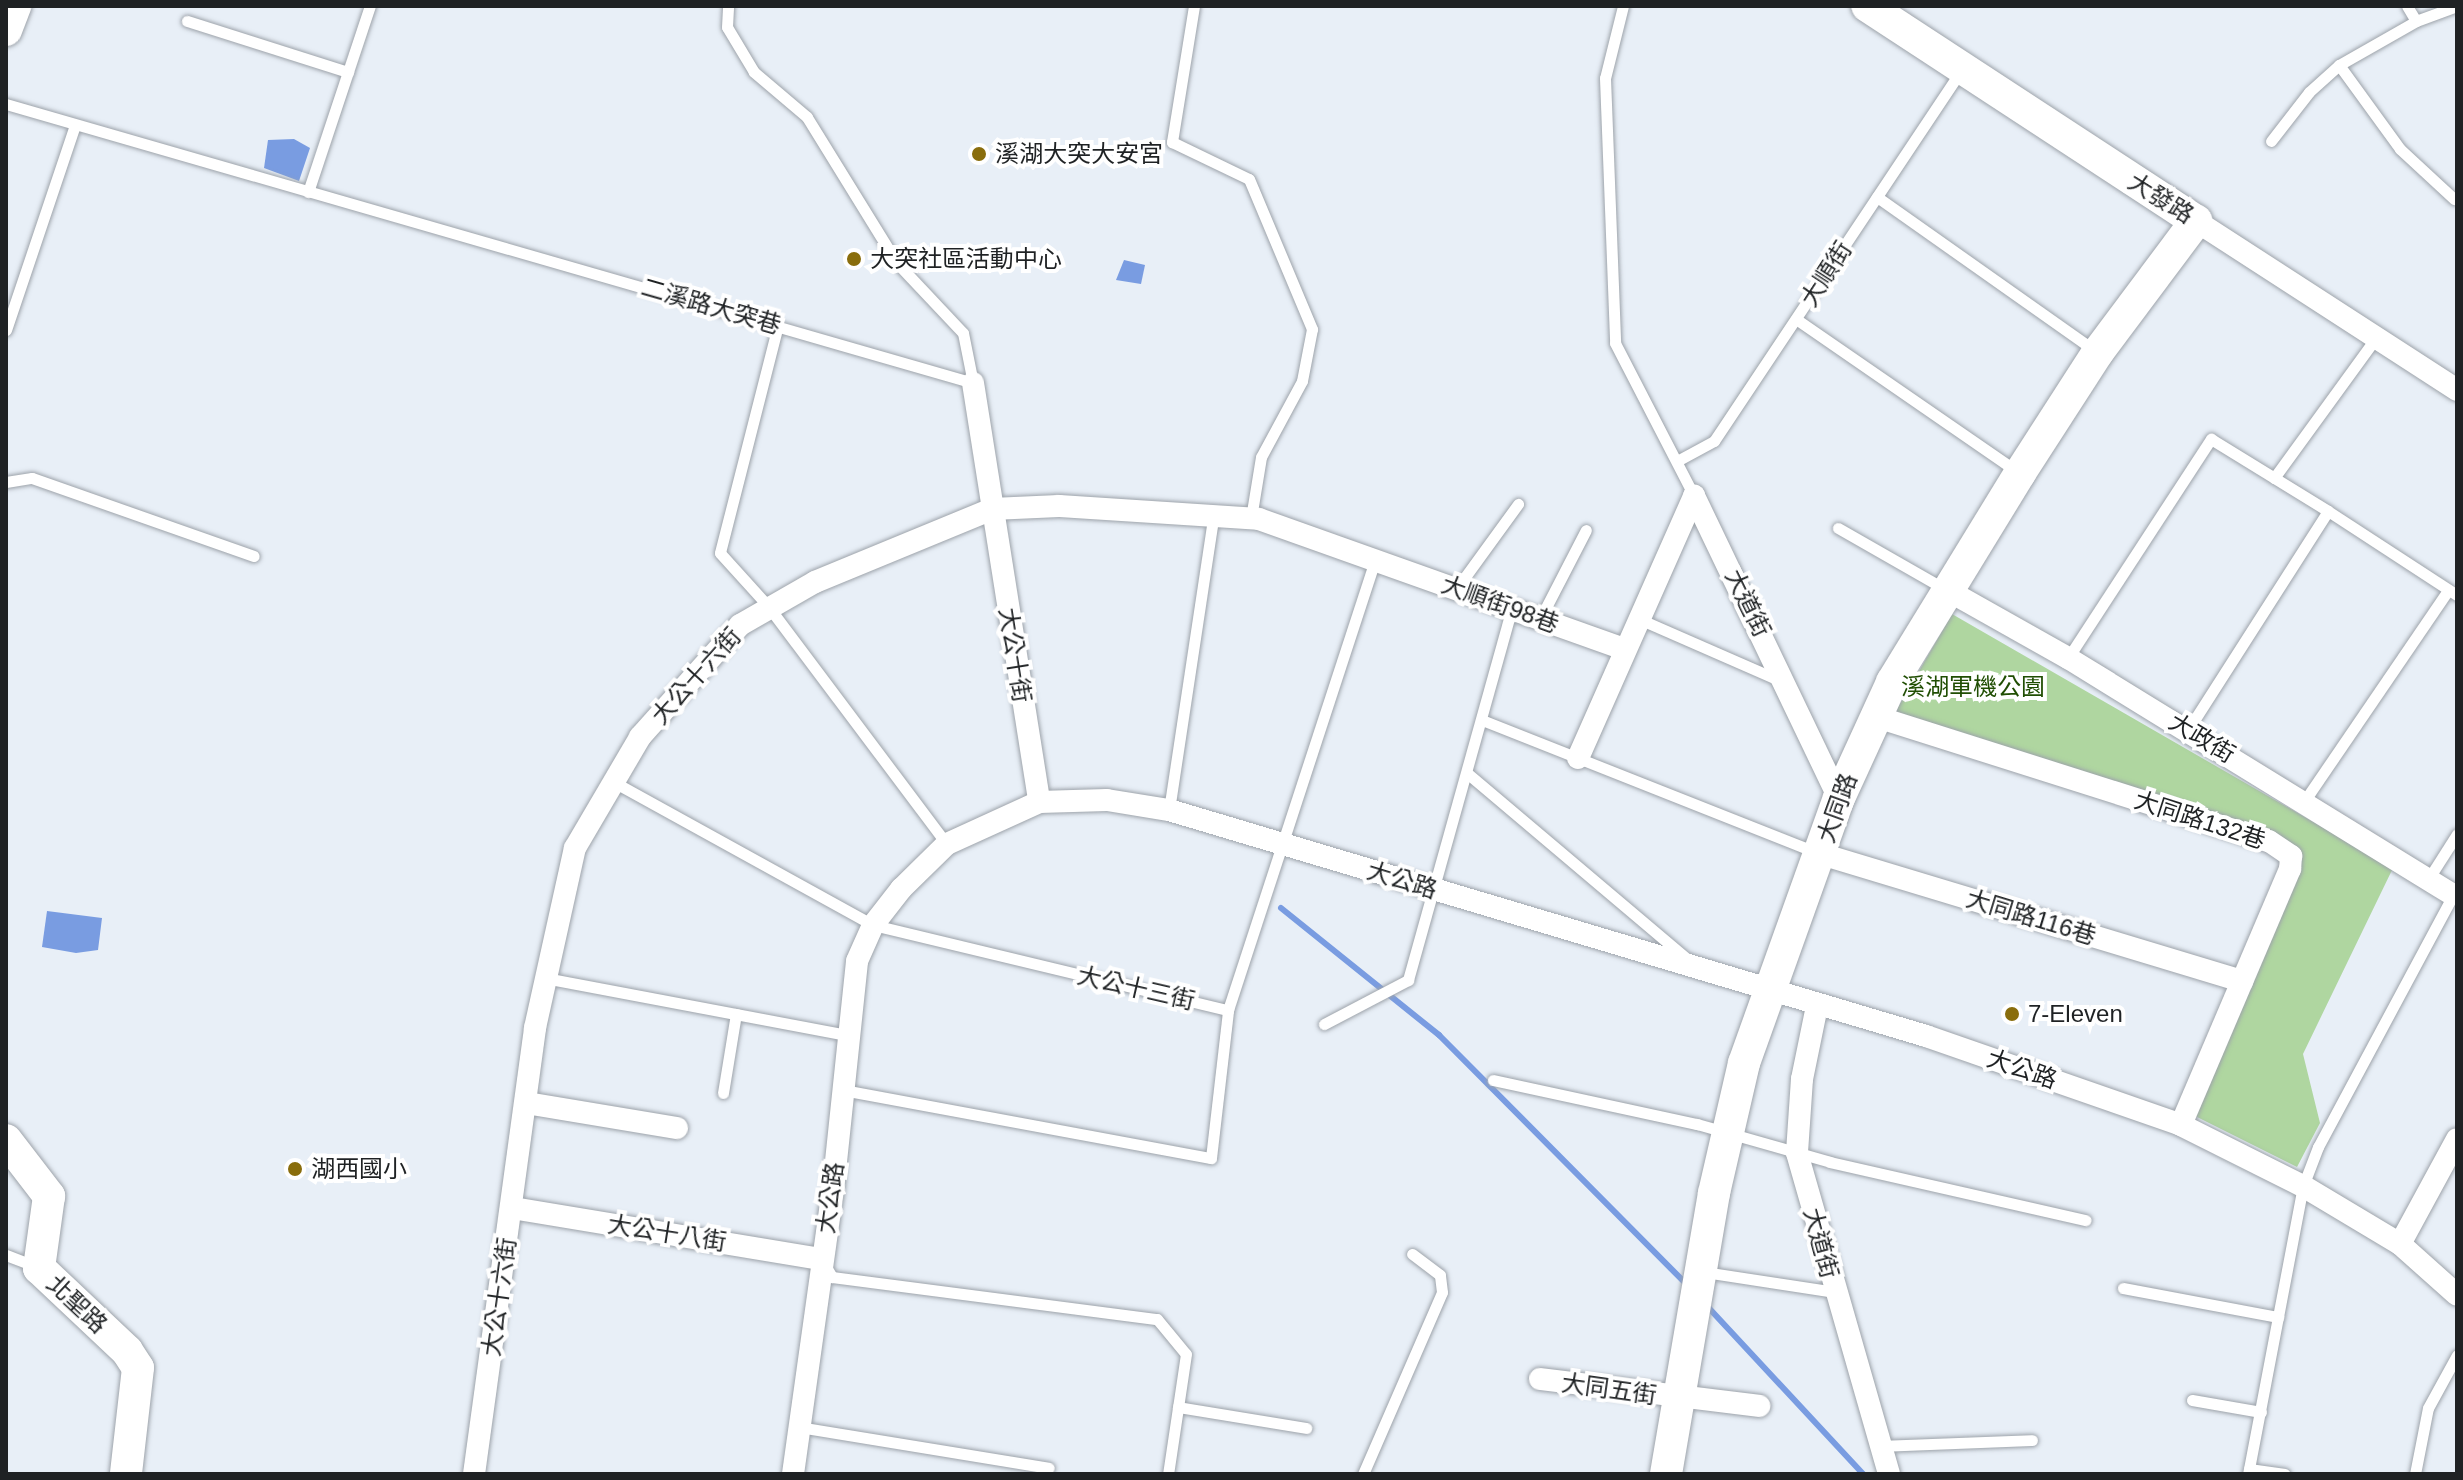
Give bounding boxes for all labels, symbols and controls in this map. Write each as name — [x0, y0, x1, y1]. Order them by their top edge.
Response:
place label: 溪湖大突大安宮 — [995, 140, 1163, 168]
marker: 溪湖大突大安宮 — [970, 145, 988, 163]
street label: 大發路 — [2123, 167, 2199, 229]
street label: 大順街 — [1794, 236, 1858, 312]
place label: 大突社區活動中心 — [870, 245, 1062, 273]
marker: 大突社區活動中心 — [845, 250, 863, 268]
street label: 二溪路大突巷 — [638, 272, 784, 340]
street label: 大道街 — [1719, 564, 1777, 642]
street label: 大順街98巷 — [1437, 569, 1563, 639]
street label: 大公十街 — [993, 605, 1037, 705]
street label: 大公十六街 — [645, 622, 747, 730]
park label: 溪湖軍機公園 — [1901, 673, 2045, 701]
street label: 大政街 — [2164, 707, 2240, 769]
street label: 大同路 — [1811, 769, 1863, 847]
street label: 大同路132巷 — [2131, 785, 2269, 855]
street label: 大公路 — [1363, 856, 1441, 904]
street label: 大同路116巷 — [1963, 884, 2099, 950]
street label: 大公十三街 — [1074, 960, 1198, 1016]
place label: 7-Eleven — [2028, 1000, 2123, 1028]
marker: 7-Eleven — [2003, 1005, 2021, 1023]
street label: 大公路 — [1983, 1044, 2061, 1094]
place label: 湖西國小 — [311, 1155, 407, 1183]
marker: 湖西國小 — [286, 1160, 304, 1178]
street label: 大公路 — [811, 1160, 849, 1236]
street label: 大道街 — [1798, 1204, 1844, 1282]
street label: 大公十八街 — [605, 1209, 729, 1257]
street label: 大公十六街 — [476, 1236, 522, 1358]
street label: 北聖路 — [41, 1269, 113, 1339]
street label: 大同五街 — [1559, 1368, 1659, 1410]

